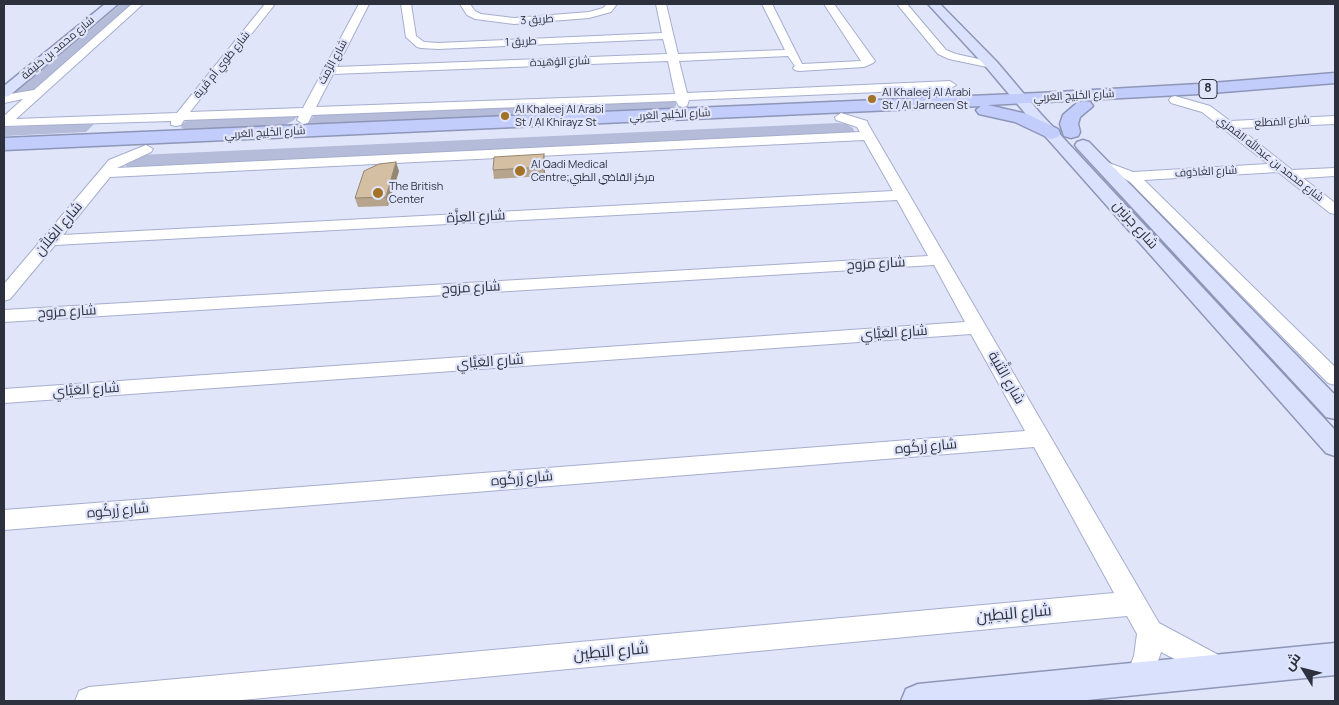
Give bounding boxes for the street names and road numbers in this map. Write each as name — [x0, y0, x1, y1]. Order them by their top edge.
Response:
street label: طريق 3 — [520, 12, 554, 28]
street label: شارع محمد بن خليفة — [19, 13, 97, 83]
street label: شارع طَوي أم قَرية — [191, 29, 253, 101]
street label: طريق 1 — [505, 35, 537, 49]
street label: شارع الرِّمث — [316, 37, 350, 87]
street label: شارع الوُهَيدة — [530, 54, 590, 70]
road number: 8 — [1199, 80, 1217, 98]
street label: شارع الخَلِيج العَربِي — [1033, 87, 1115, 105]
street label: شارع الخَلِيج العَربِي — [629, 106, 711, 124]
street label: شارع محمد بن عبدالله القمزي — [1214, 113, 1326, 205]
street label: شارع المَطلَع — [1254, 114, 1310, 130]
street label: شارع الخَلِيج العَربِي — [224, 124, 306, 142]
street label: شارع الغَادُوف — [1174, 164, 1238, 180]
street label: شارع جرنين — [1109, 197, 1161, 253]
street label: شارع الغِلاَّن — [32, 199, 86, 259]
street label: شارع العِزَّة — [446, 207, 506, 227]
street label: شارع مرَوح — [846, 254, 906, 274]
street label: شارع مرَوح — [441, 278, 501, 298]
street label: شارع مرَوح — [37, 302, 97, 322]
street label: شارع العَيَّاي — [860, 322, 928, 344]
street label: شارع الثَّنية — [984, 349, 1028, 407]
street label: شارع العَيَّاي — [456, 351, 524, 373]
street label: شارع العَيَّاي — [52, 379, 120, 401]
street label: شارع زَركُوه — [894, 436, 958, 458]
street label: شارع زَركُوه — [490, 468, 554, 490]
street label: شارع زَركُوه — [86, 500, 150, 522]
street label: شارع البَطِين — [976, 601, 1052, 627]
street label: شارع البَطِين — [573, 639, 649, 665]

